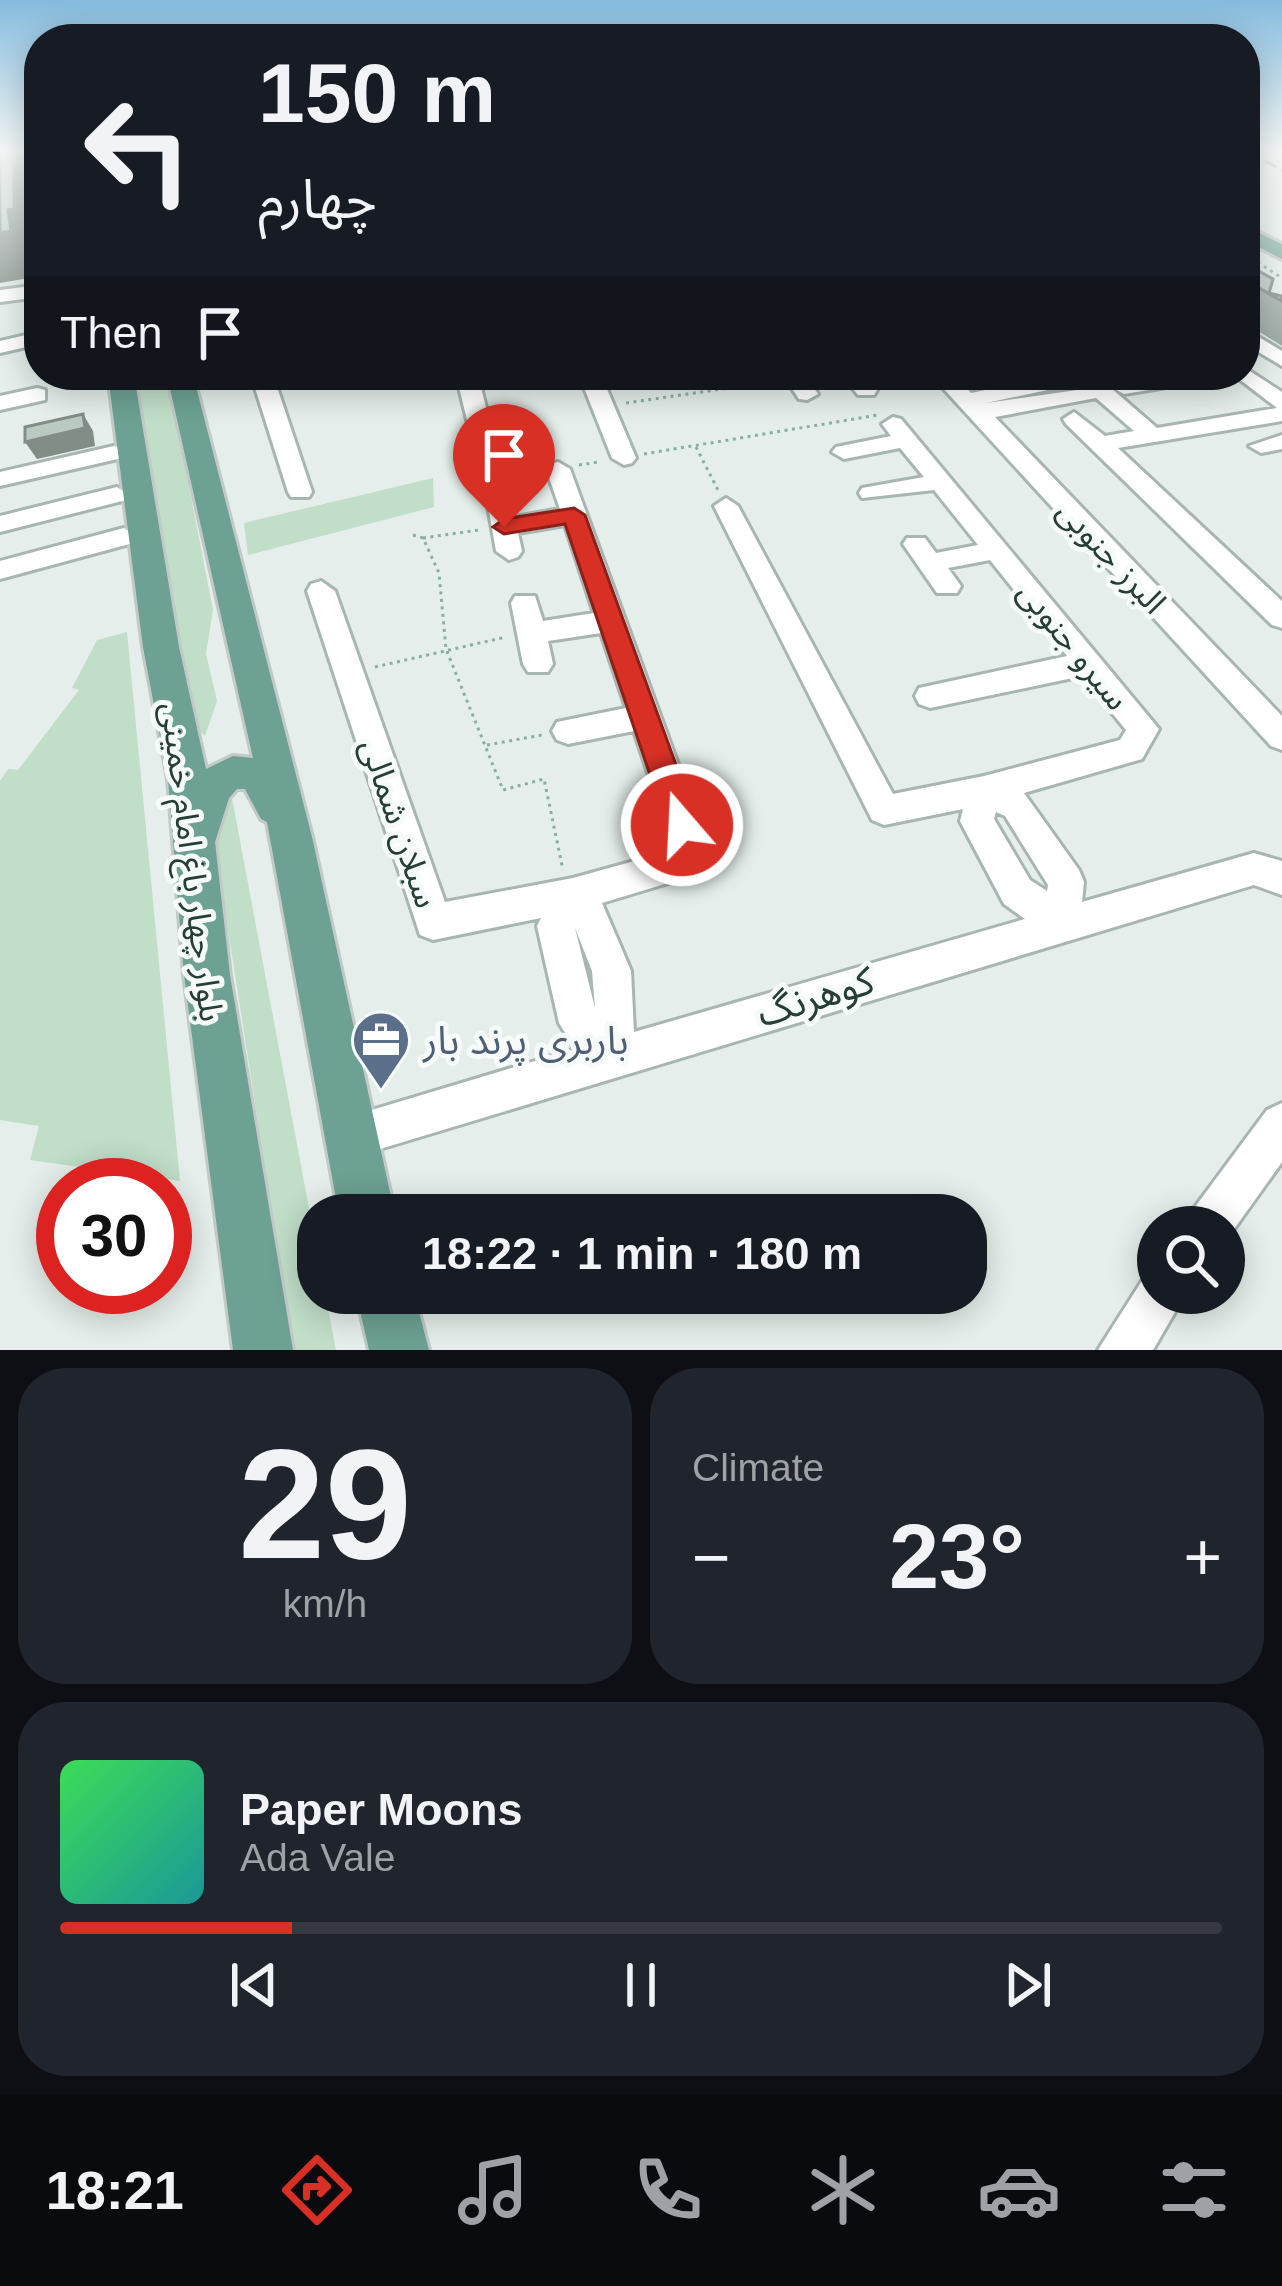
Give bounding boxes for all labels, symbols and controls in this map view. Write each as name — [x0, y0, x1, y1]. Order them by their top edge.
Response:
text: 150 m — [258, 46, 496, 140]
icon: left — [60, 72, 216, 228]
text: چهارم — [258, 169, 377, 229]
icon: arrive — [187, 300, 253, 366]
text: Then — [60, 307, 163, 358]
pin — [453, 404, 555, 527]
icon: arrive — [471, 422, 537, 488]
street label: البرز جنوبی — [1049, 492, 1173, 621]
street label: سیرو جنوبی — [1010, 574, 1137, 718]
street label: بلوار چهار باغ امام خمینی — [149, 700, 230, 1024]
street label: سبلان شمالی — [352, 734, 446, 913]
position arrow — [619, 762, 745, 888]
street label: کوهرنگ — [752, 958, 880, 1035]
office icon: باربری پرند بار — [350, 1009, 412, 1091]
place label: باربری پرند بار — [422, 1019, 629, 1066]
speed limit sign: 30 — [36, 1158, 192, 1314]
map controls — [1137, 1206, 1245, 1314]
button: search — [1137, 1206, 1245, 1314]
text: 18:22 · 1 min · 180 m — [422, 1228, 862, 1279]
text: 29 — [238, 1417, 412, 1591]
text: Climate — [692, 1446, 824, 1489]
text: 23° — [889, 1507, 1025, 1607]
text: − — [692, 1520, 731, 1594]
text: + — [1183, 1520, 1222, 1594]
text: km/h — [283, 1582, 367, 1625]
text: Paper Moons — [240, 1784, 523, 1835]
text: Ada Vale — [240, 1836, 395, 1879]
icon: previous — [221, 1952, 287, 2018]
icon: pause — [608, 1952, 674, 2018]
icon: next — [995, 1952, 1061, 2018]
icon: directions — [275, 2148, 359, 2232]
icon: music — [451, 2148, 535, 2232]
icon: phone — [626, 2148, 710, 2232]
icon: climate — [801, 2148, 885, 2232]
icon: car — [977, 2148, 1061, 2232]
icon: filters — [1152, 2148, 1236, 2232]
text: 18:21 — [46, 2160, 184, 2220]

